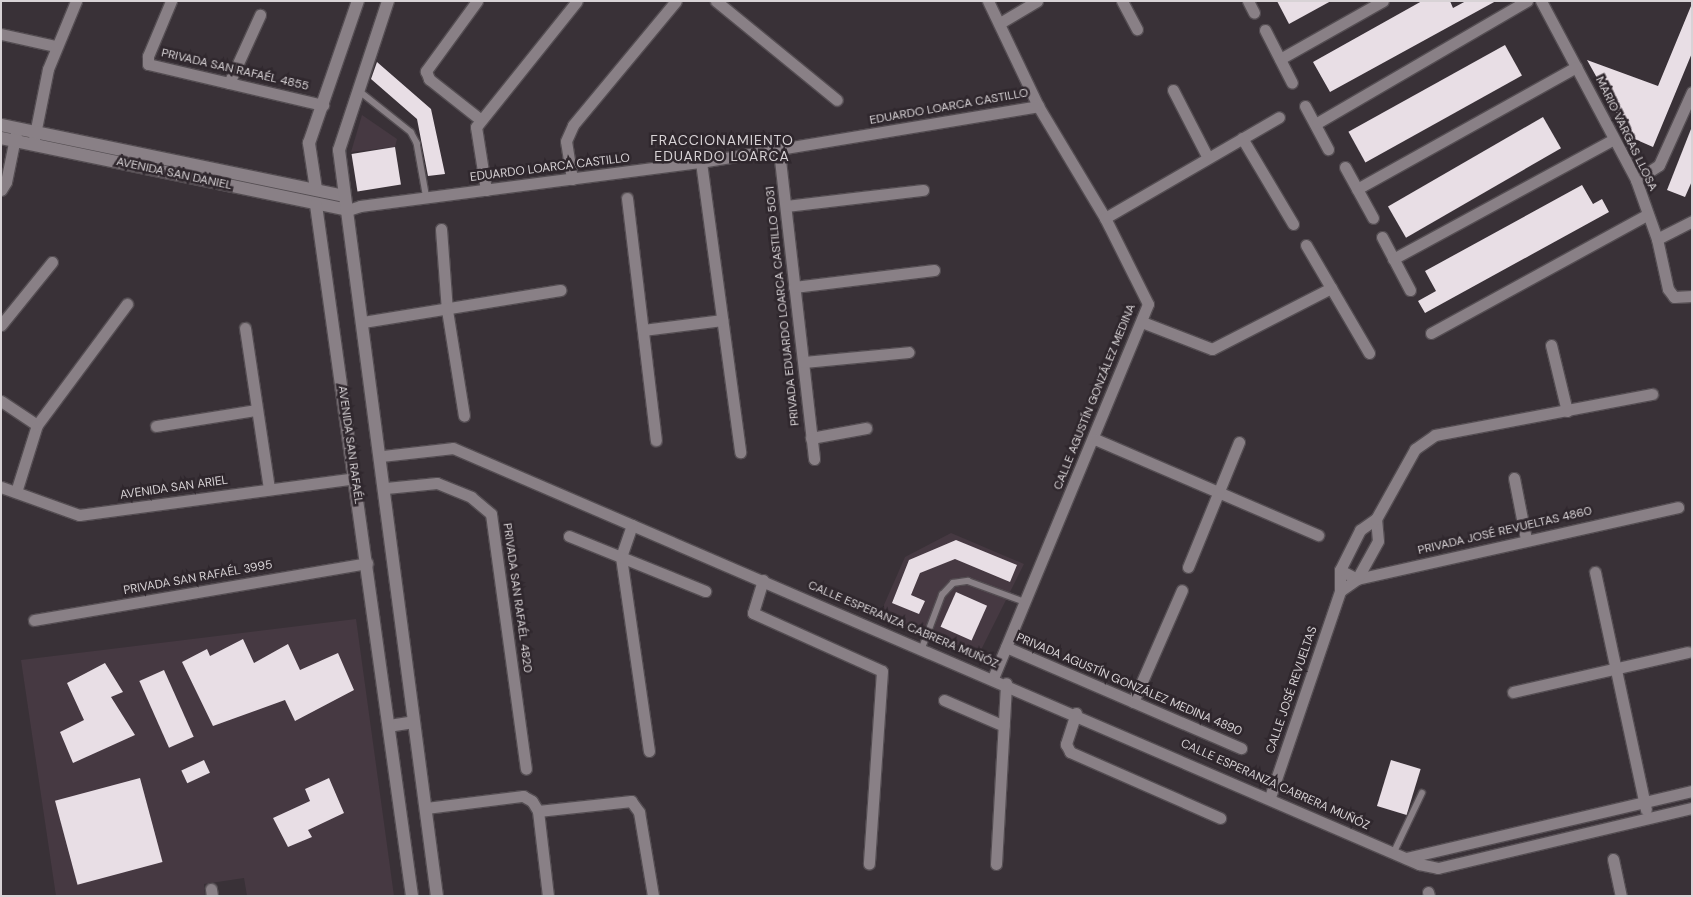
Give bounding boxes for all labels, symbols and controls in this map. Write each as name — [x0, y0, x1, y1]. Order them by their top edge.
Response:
street label: PRIVADA SAN RAFAÉL 4855 — [160, 46, 310, 94]
street label: MARIO VARGAS LLOSA — [1592, 74, 1660, 194]
street label: EDUARDO LOARCA CASTILLO — [868, 86, 1030, 128]
district label: FRACCIONAMIENTO EDUARDO LOARCA — [648, 132, 796, 164]
street label: EDUARDO LOARCA CASTILLO — [469, 151, 631, 185]
street label: AVENIDA SAN DANIEL — [115, 155, 233, 193]
street label: PRIVADA EDUARDO LOARCA CASTILLO 5031 — [763, 185, 803, 427]
street label: CALLE AGUSTÍN GONZÁLEZ MEDINA — [1051, 302, 1139, 492]
street label: AVENIDA SAN RAFAÉL — [335, 385, 365, 505]
street label: AVENIDA SAN ARIEL — [119, 473, 229, 503]
street label: PRIVADA JOSÉ REVUELTAS 4860 — [1416, 504, 1594, 558]
street label: PRIVADA SAN RAFAÉL 4820 — [499, 522, 535, 674]
street label: PRIVADA SAN RAFAÉL 3995 — [122, 558, 274, 598]
street label: CALLE ESPERANZA CABRERA MUÑÓZ — [806, 578, 1000, 672]
street label: CALLE JOSÉ REVUELTAS — [1263, 625, 1321, 755]
street label: PRIVADA AGUSTÍN GONZÁLEZ MEDINA 4890 — [1014, 631, 1244, 739]
street label: CALLE ESPERANZA CABRERA MUÑÓZ — [1178, 737, 1372, 833]

